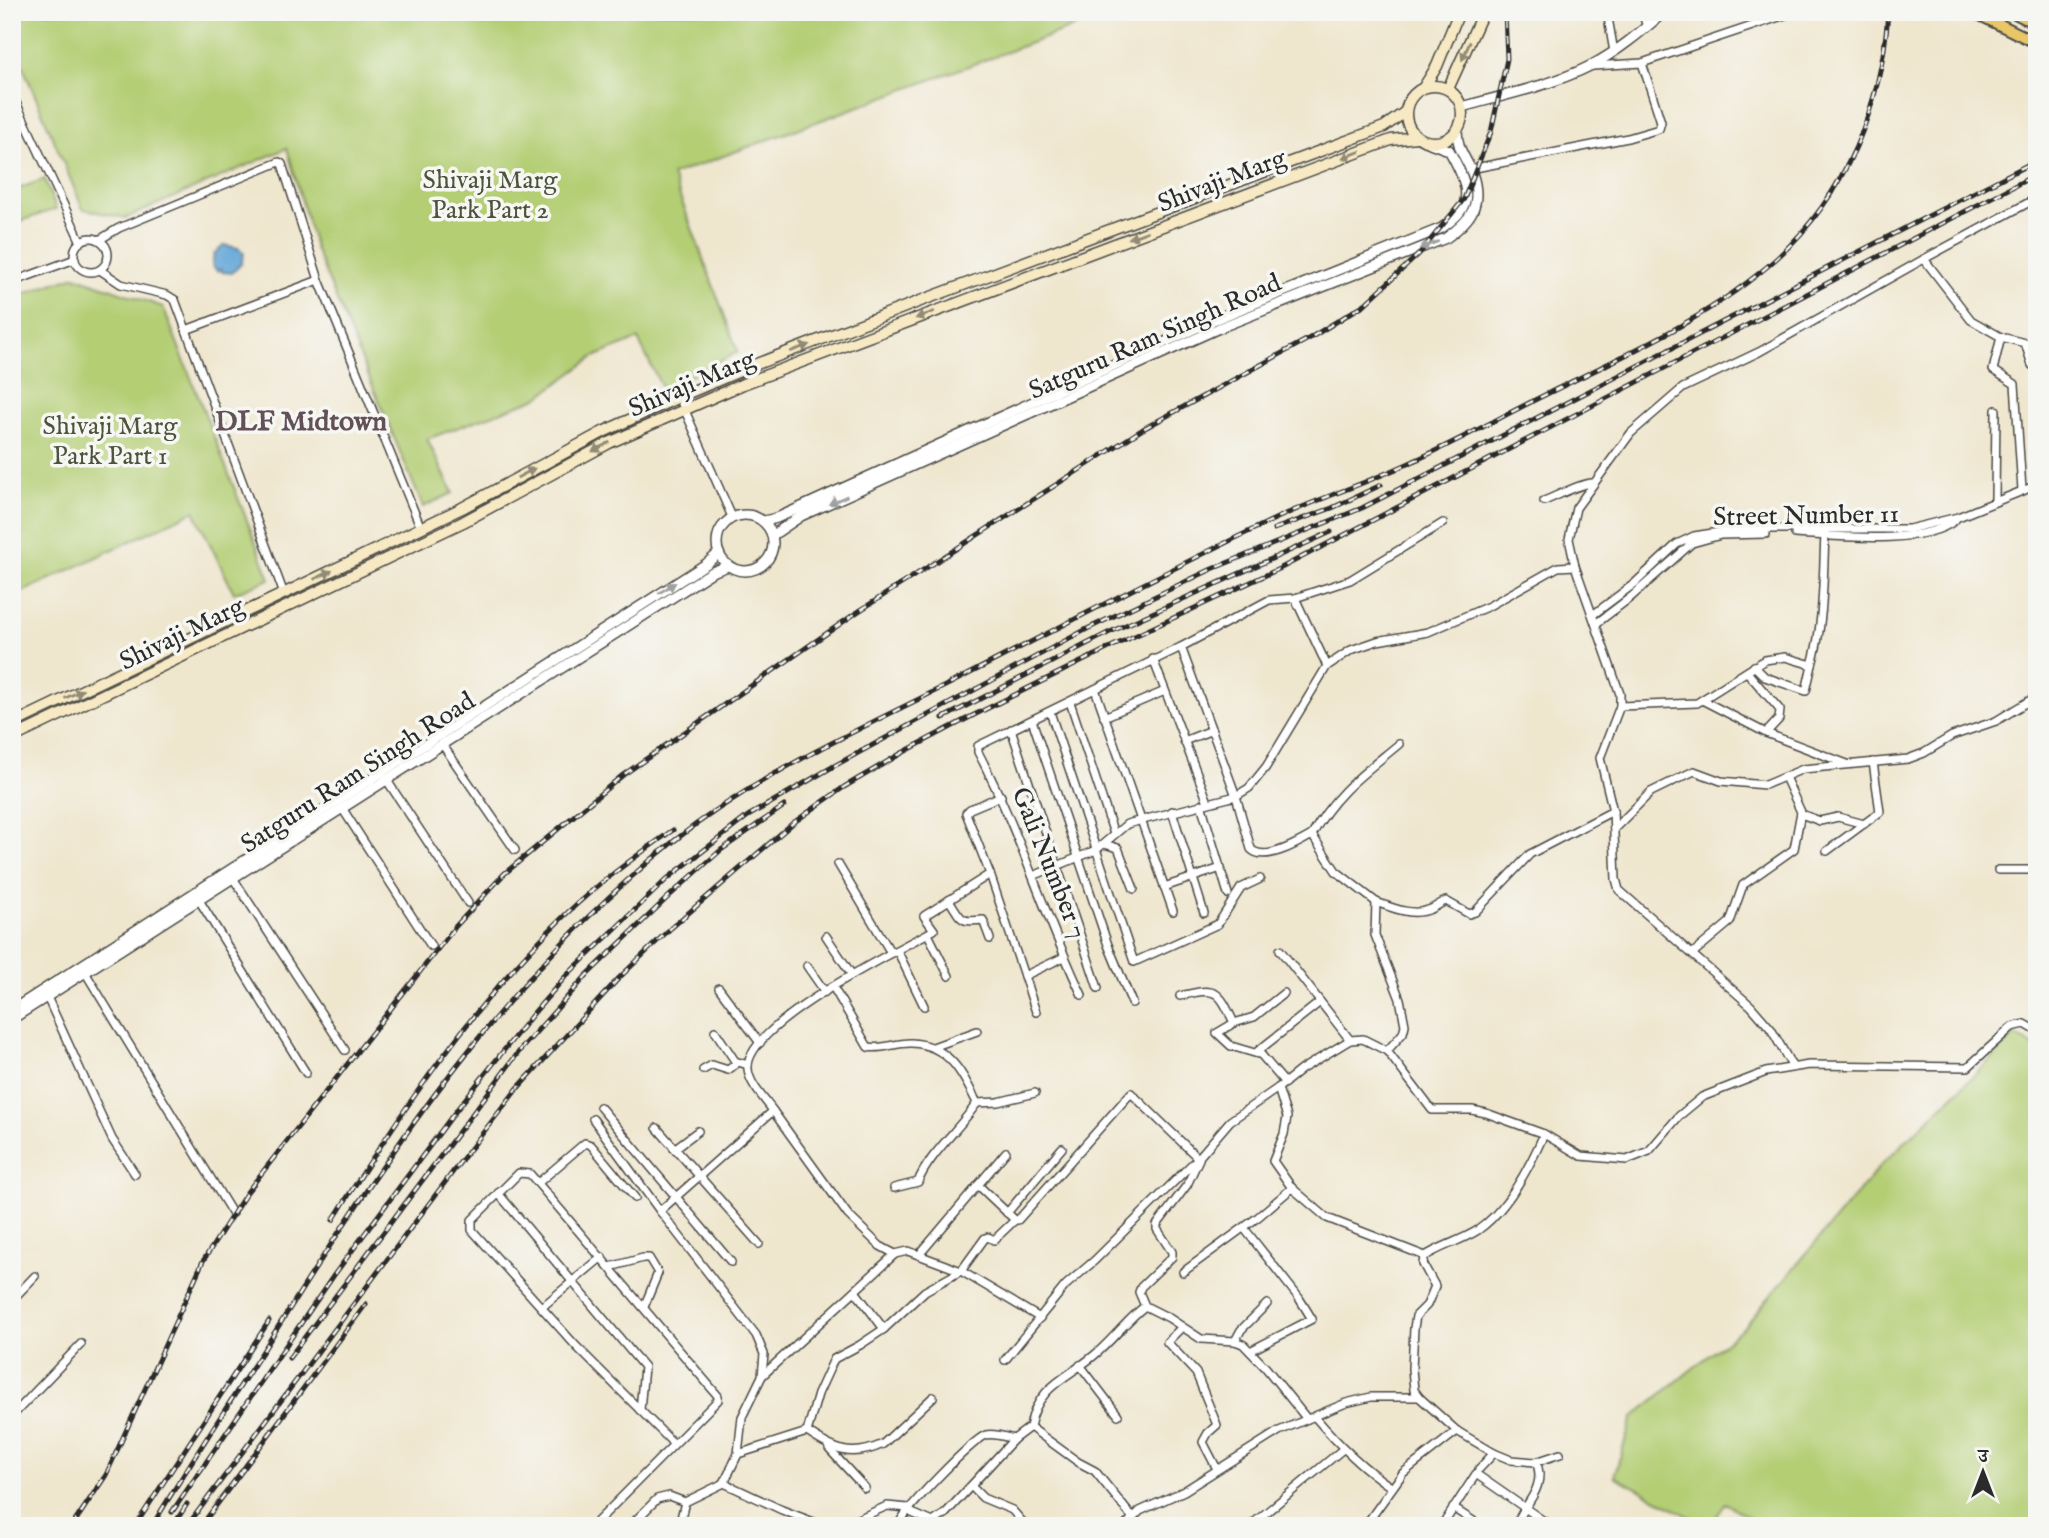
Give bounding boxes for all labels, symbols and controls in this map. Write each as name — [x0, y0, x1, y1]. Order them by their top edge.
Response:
one-way arrow — [1460, 41, 1472, 61]
street label: Shivaji Marg — [1153, 141, 1292, 221]
one-way arrow — [1340, 150, 1361, 161]
park label: Shivaji Marg Park Part 2 — [423, 164, 558, 227]
one-way arrow — [1127, 230, 1148, 241]
one-way arrow — [1418, 239, 1439, 250]
street label: Satguru Ram Singh Road — [1024, 266, 1287, 408]
one-way arrow — [914, 310, 935, 321]
street label: Shivaji Marg — [624, 342, 761, 426]
one-way arrow — [789, 342, 810, 353]
district label: DLF Midtown — [215, 405, 387, 440]
park label: Shivaji Marg Park Part 1 — [43, 410, 178, 473]
one-way arrow — [591, 442, 611, 453]
one-way arrow — [517, 467, 537, 479]
one-way arrow — [827, 495, 848, 506]
street label: Street Number 11 — [1713, 498, 1899, 534]
one-way arrow — [313, 569, 333, 581]
one-way arrow — [658, 582, 677, 595]
street label: Shivaji Marg — [114, 589, 251, 678]
street label: Satguru Ram Singh Road — [235, 685, 482, 861]
one-way arrow — [64, 689, 84, 700]
street label: Gali Number 7 — [1004, 783, 1094, 943]
north arrow — [1948, 1436, 2018, 1506]
text: उ — [1976, 1445, 1989, 1469]

